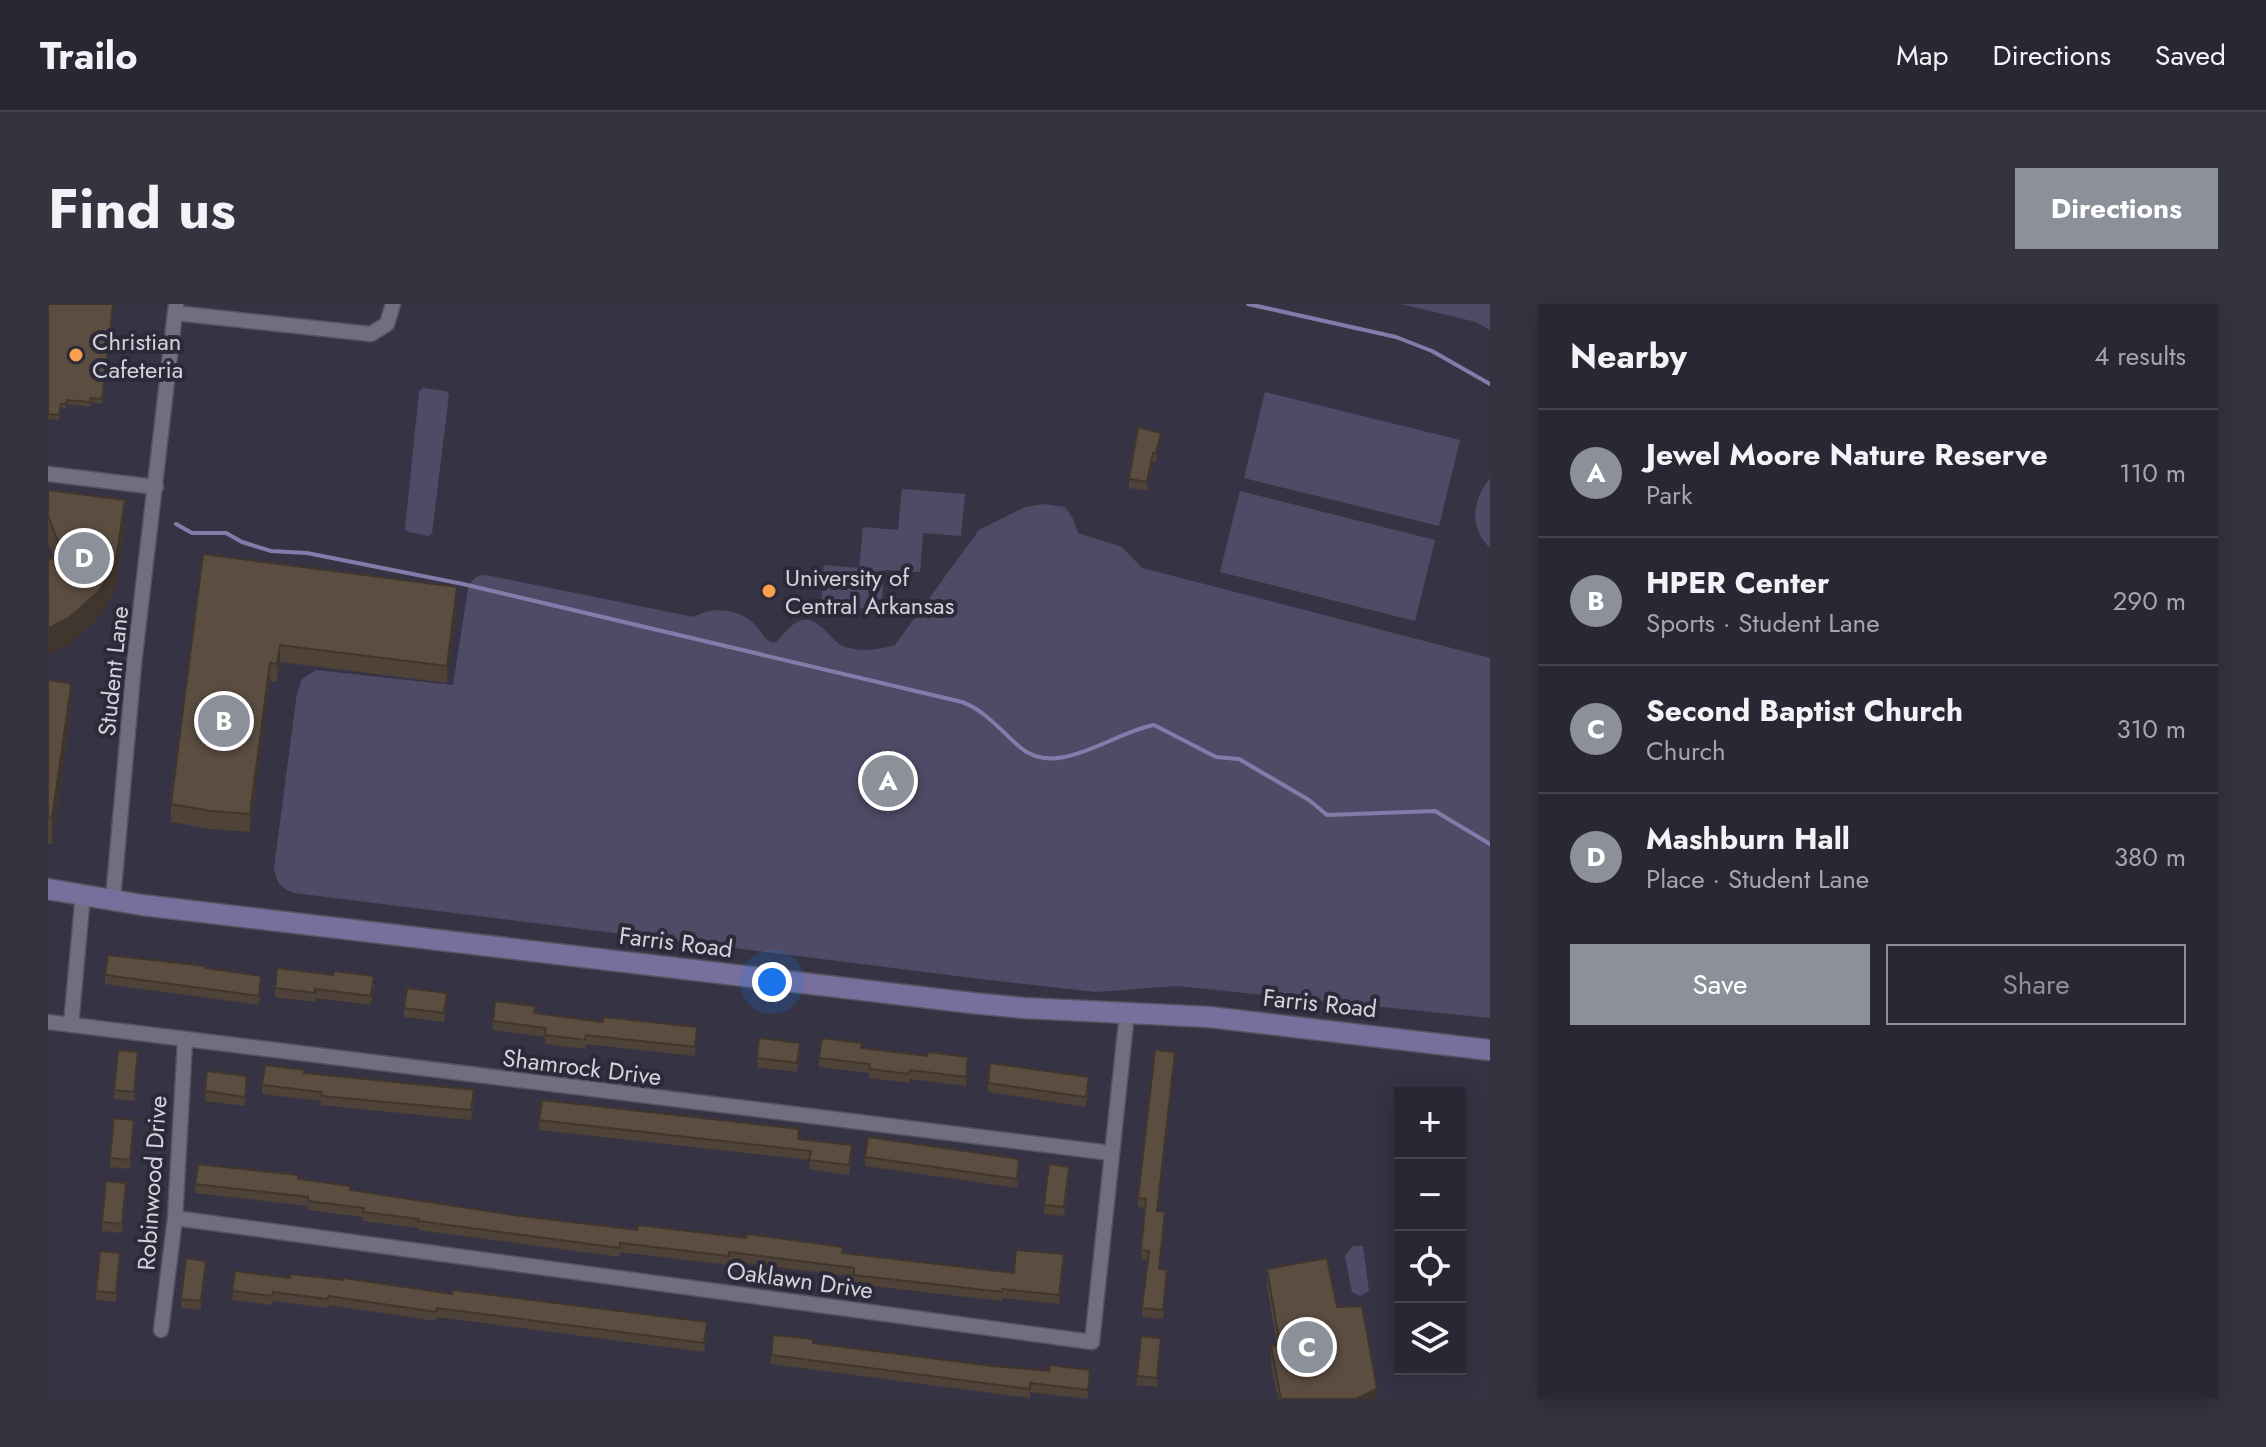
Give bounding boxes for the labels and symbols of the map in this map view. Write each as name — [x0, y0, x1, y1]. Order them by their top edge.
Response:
place label: Christian Cafeteria — [92, 324, 183, 387]
marker: Christian Cafeteria — [67, 346, 85, 364]
pin: D — [58, 528, 110, 588]
place label: University of Central Arkansas — [785, 560, 954, 623]
marker: University of Central Arkansas — [760, 582, 778, 600]
street label: Student Lane — [89, 604, 137, 738]
pin: B — [198, 691, 250, 751]
pin: A — [862, 751, 914, 811]
street label: Farris Road — [617, 918, 735, 966]
your location — [752, 962, 792, 1002]
street label: Farris Road — [1261, 980, 1379, 1026]
street label: Shamrock Drive — [501, 1040, 663, 1094]
street label: Robinwood Drive — [128, 1094, 176, 1272]
street label: Oaklawn Drive — [725, 1252, 875, 1308]
pin: C — [1281, 1317, 1333, 1377]

